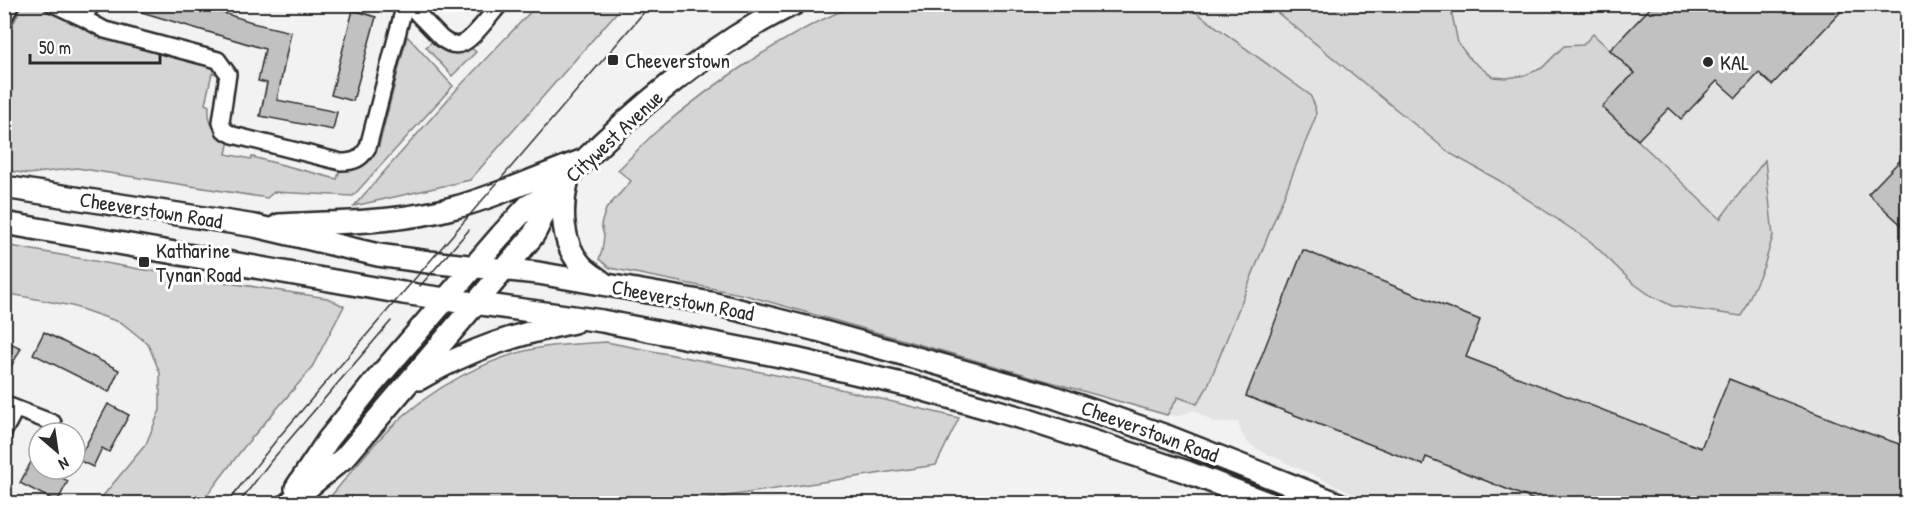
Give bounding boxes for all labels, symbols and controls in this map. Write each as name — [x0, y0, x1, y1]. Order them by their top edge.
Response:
scale bar — [30, 27, 160, 65]
text: 50 m — [39, 35, 71, 60]
place label: Cheeverstown — [625, 46, 730, 75]
place label: KAL — [1720, 48, 1749, 77]
marker: Cheeverstown — [606, 53, 620, 67]
marker: KAL — [1701, 55, 1715, 69]
street label: Citywest Avenue — [559, 83, 669, 189]
street label: Cheeverstown Road — [78, 184, 224, 236]
place label: Katharine Tynan Road — [156, 236, 241, 289]
marker: Katharine Tynan Road — [137, 255, 151, 269]
street label: Cheeverstown Road — [609, 272, 757, 328]
street label: Cheeverstown Road — [1077, 393, 1223, 469]
north arrow — [27, 421, 87, 481]
text: N — [55, 452, 73, 476]

